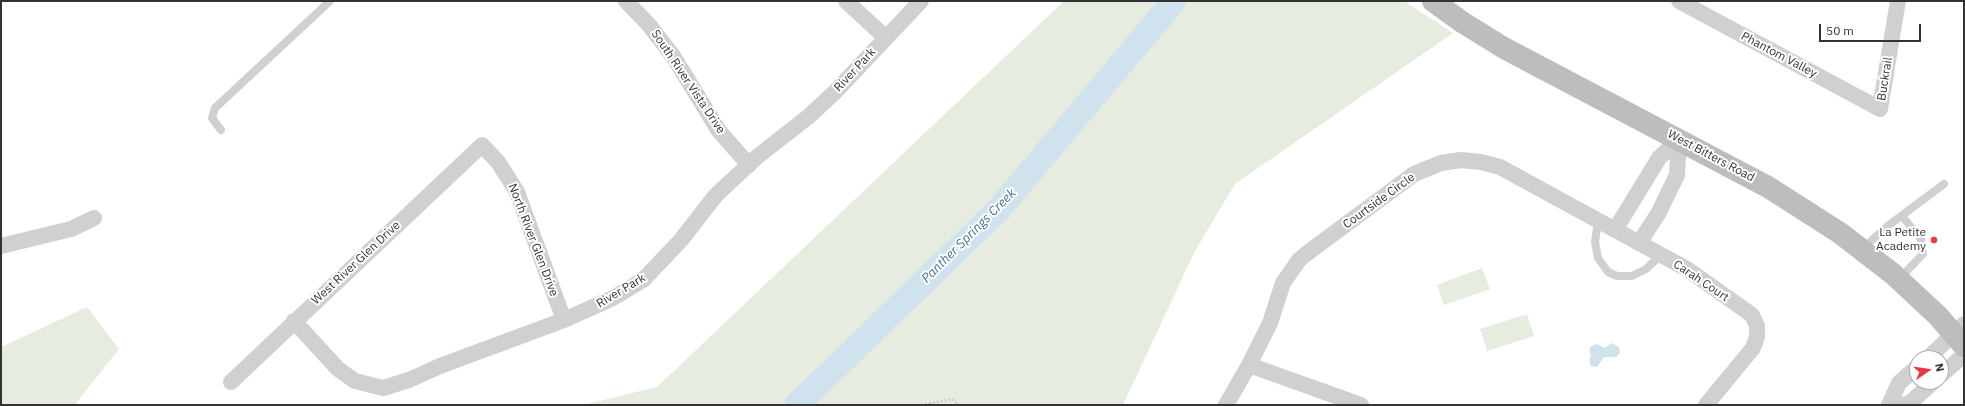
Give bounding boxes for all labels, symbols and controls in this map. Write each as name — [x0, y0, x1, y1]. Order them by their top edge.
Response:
scale bar — [1821, 16, 1923, 42]
text: 50 m — [1826, 23, 1854, 38]
street label: South River Vista Drive — [648, 27, 728, 137]
street label: Phantom Valley — [1739, 29, 1819, 81]
street label: River Park — [831, 45, 879, 95]
street label: Buckrail — [1874, 56, 1896, 102]
street label: West Bitters Road — [1665, 127, 1757, 185]
street label: Courtside Circle — [1340, 170, 1418, 232]
street label: North River Glen Drive — [505, 182, 561, 298]
water label: Panther Springs Creek — [919, 186, 1019, 286]
street label: West River Glen Drive — [309, 218, 403, 308]
place label: La Petite Academy — [1876, 226, 1926, 254]
marker: La Petite Academy — [1929, 235, 1939, 245]
street label: Carah Court — [1670, 257, 1732, 305]
street label: River Park — [594, 271, 648, 311]
north arrow — [1909, 350, 1949, 390]
text: N — [1932, 362, 1947, 373]

